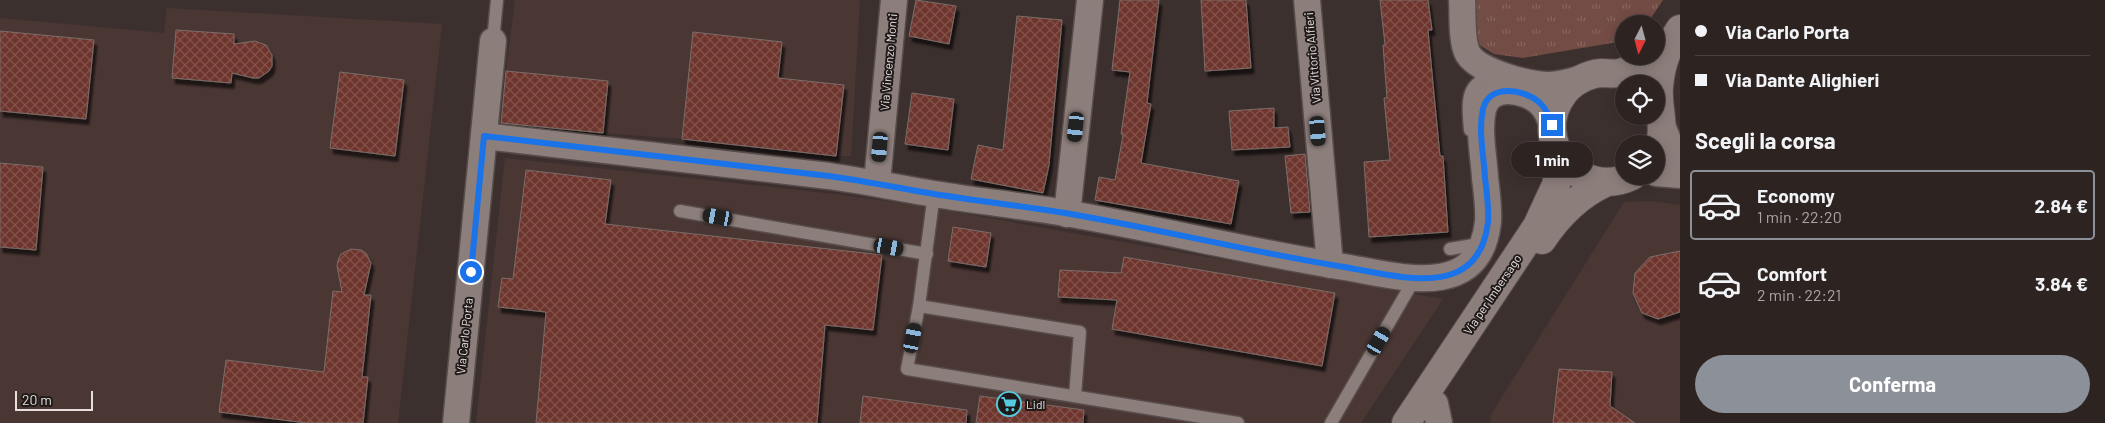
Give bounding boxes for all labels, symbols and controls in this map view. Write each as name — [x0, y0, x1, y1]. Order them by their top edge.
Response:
street label: Via Vittorio Alfieri — [1301, 12, 1323, 104]
street label: Via Vincenzo Monti — [877, 13, 899, 111]
north arrow — [1615, 15, 1665, 65]
map controls — [1615, 15, 1665, 185]
text: Via Carlo Porta — [1725, 20, 1849, 43]
text: Via Dante Alighieri — [1725, 68, 1879, 91]
button: locate — [1615, 75, 1665, 125]
car — [1066, 111, 1085, 143]
route end — [1541, 114, 1563, 136]
car — [1309, 115, 1326, 147]
text: Scegli la corsa — [1695, 127, 1836, 153]
car — [871, 131, 888, 163]
button: layers — [1615, 135, 1665, 185]
callout: 1 min — [1511, 142, 1593, 178]
text: 1 min — [1534, 150, 1570, 169]
icon: car — [1697, 183, 1742, 228]
text: Economy — [1757, 184, 1835, 207]
text: 2.84 € — [2035, 194, 2088, 217]
car — [701, 207, 734, 227]
text: 1 min · 22:20 — [1757, 207, 1842, 226]
car — [872, 237, 905, 257]
street label: Via per Imbersago — [1460, 251, 1524, 337]
route start — [460, 261, 482, 283]
icon: car — [1697, 261, 1742, 306]
text: Comfort — [1757, 262, 1827, 285]
text: 3.84 € — [2035, 272, 2088, 295]
text: 2 min · 22:21 — [1757, 285, 1841, 304]
street label: Via Carlo Porta — [453, 297, 475, 375]
car — [902, 322, 923, 354]
car — [1365, 324, 1392, 358]
button: Conferma — [1695, 355, 2090, 413]
scale bar — [15, 388, 92, 411]
text: 20 m — [22, 391, 52, 408]
supermarket icon: Lidl — [996, 391, 1022, 417]
place label: Lidl — [1026, 397, 1045, 411]

